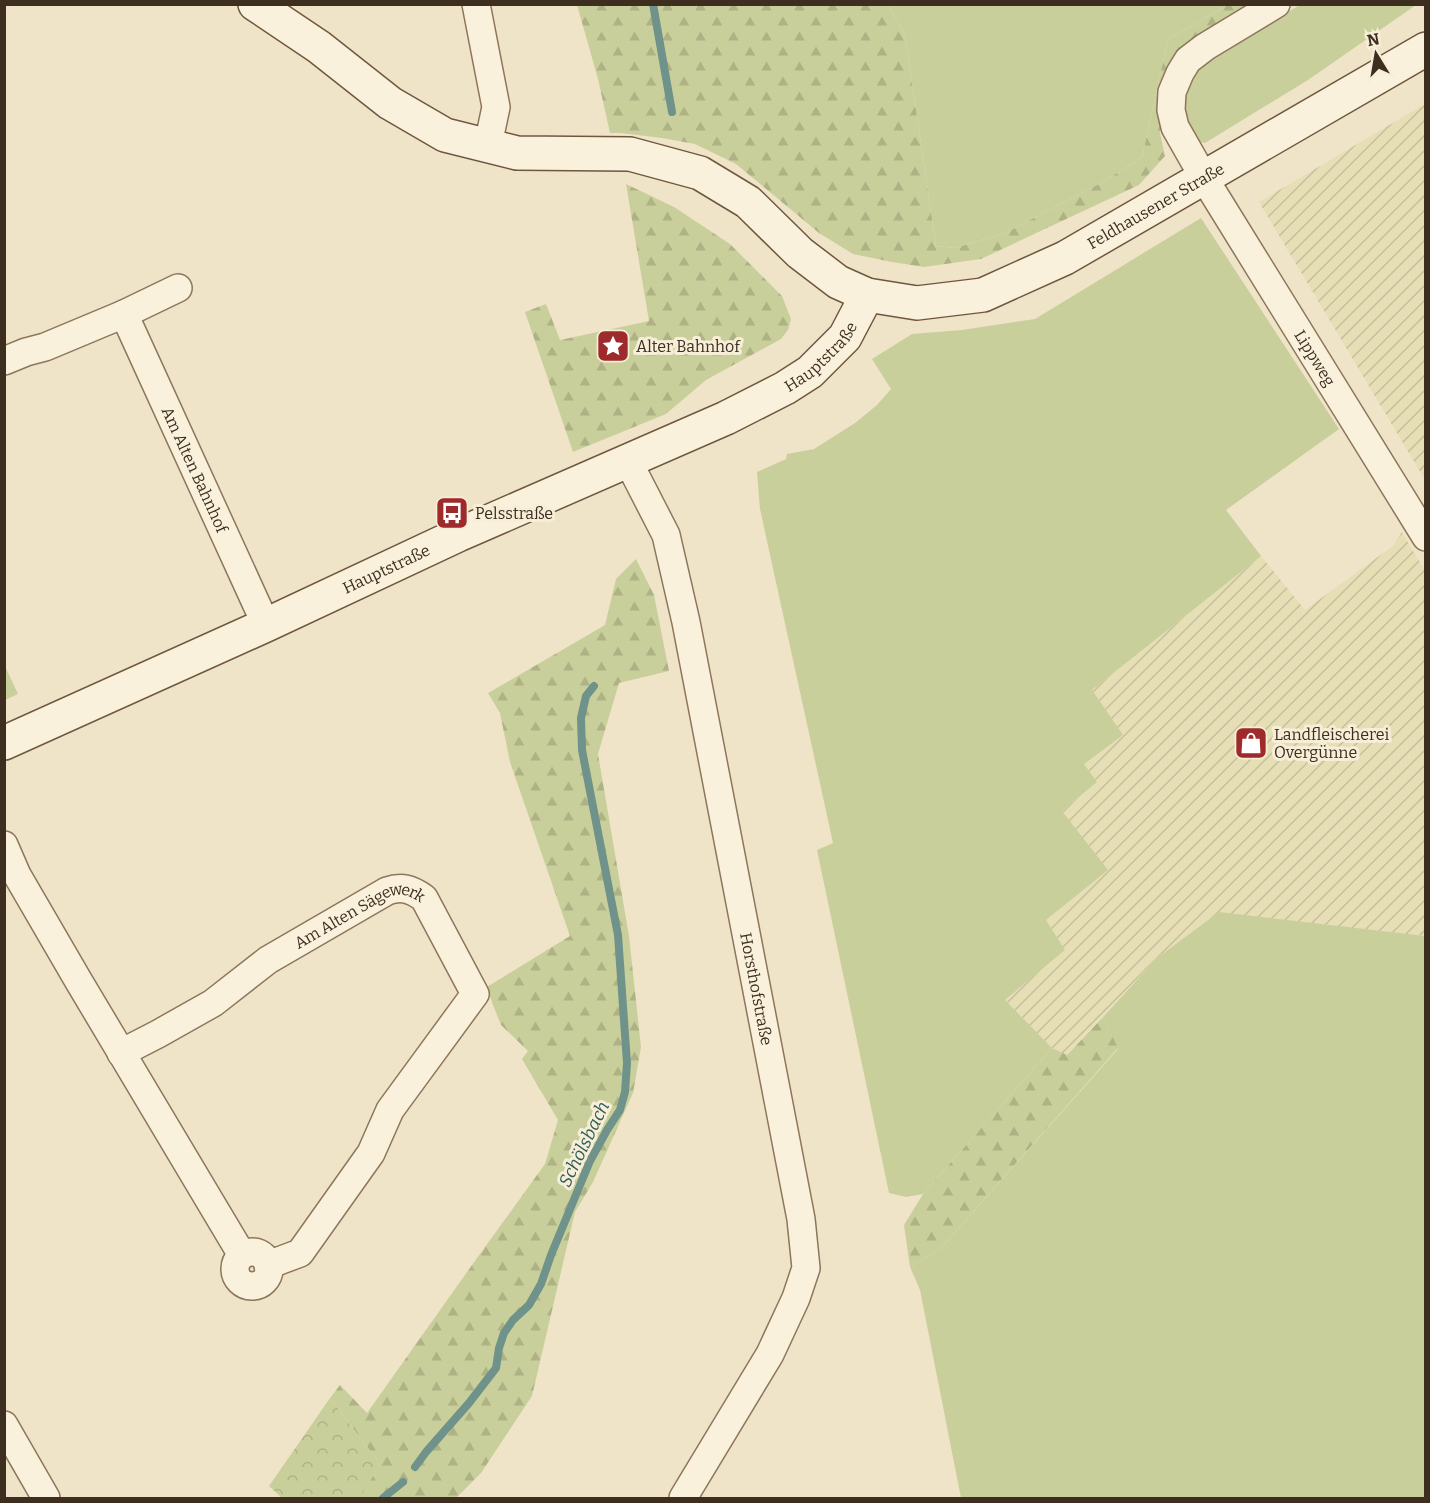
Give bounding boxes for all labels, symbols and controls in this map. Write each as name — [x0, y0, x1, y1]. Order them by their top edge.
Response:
north arrow — [1346, 24, 1406, 84]
text: N — [1365, 29, 1381, 50]
street label: Feldhausener Straße — [1084, 159, 1228, 253]
street label: Hauptstraße — [781, 319, 861, 396]
street label: Lippweg — [1290, 327, 1339, 390]
place icon: Alter Bahnhof — [595, 328, 631, 364]
place label: Alter Bahnhof — [636, 337, 741, 356]
street label: Am Alten Bahnhof — [158, 404, 232, 537]
bus stop icon: Pelsstraße — [434, 495, 470, 531]
place label: Pelsstraße — [475, 504, 553, 523]
street label: Hauptstraße — [340, 541, 433, 598]
shop icon: Landfleischerei Overgünne — [1233, 725, 1269, 761]
place label: Landfleischerei Overgünne — [1274, 725, 1390, 762]
street label: Am Alten Sägewerk — [291, 879, 429, 953]
street label: Horsthofstraße — [736, 931, 776, 1047]
water label: Schölsbach — [554, 1098, 614, 1190]

